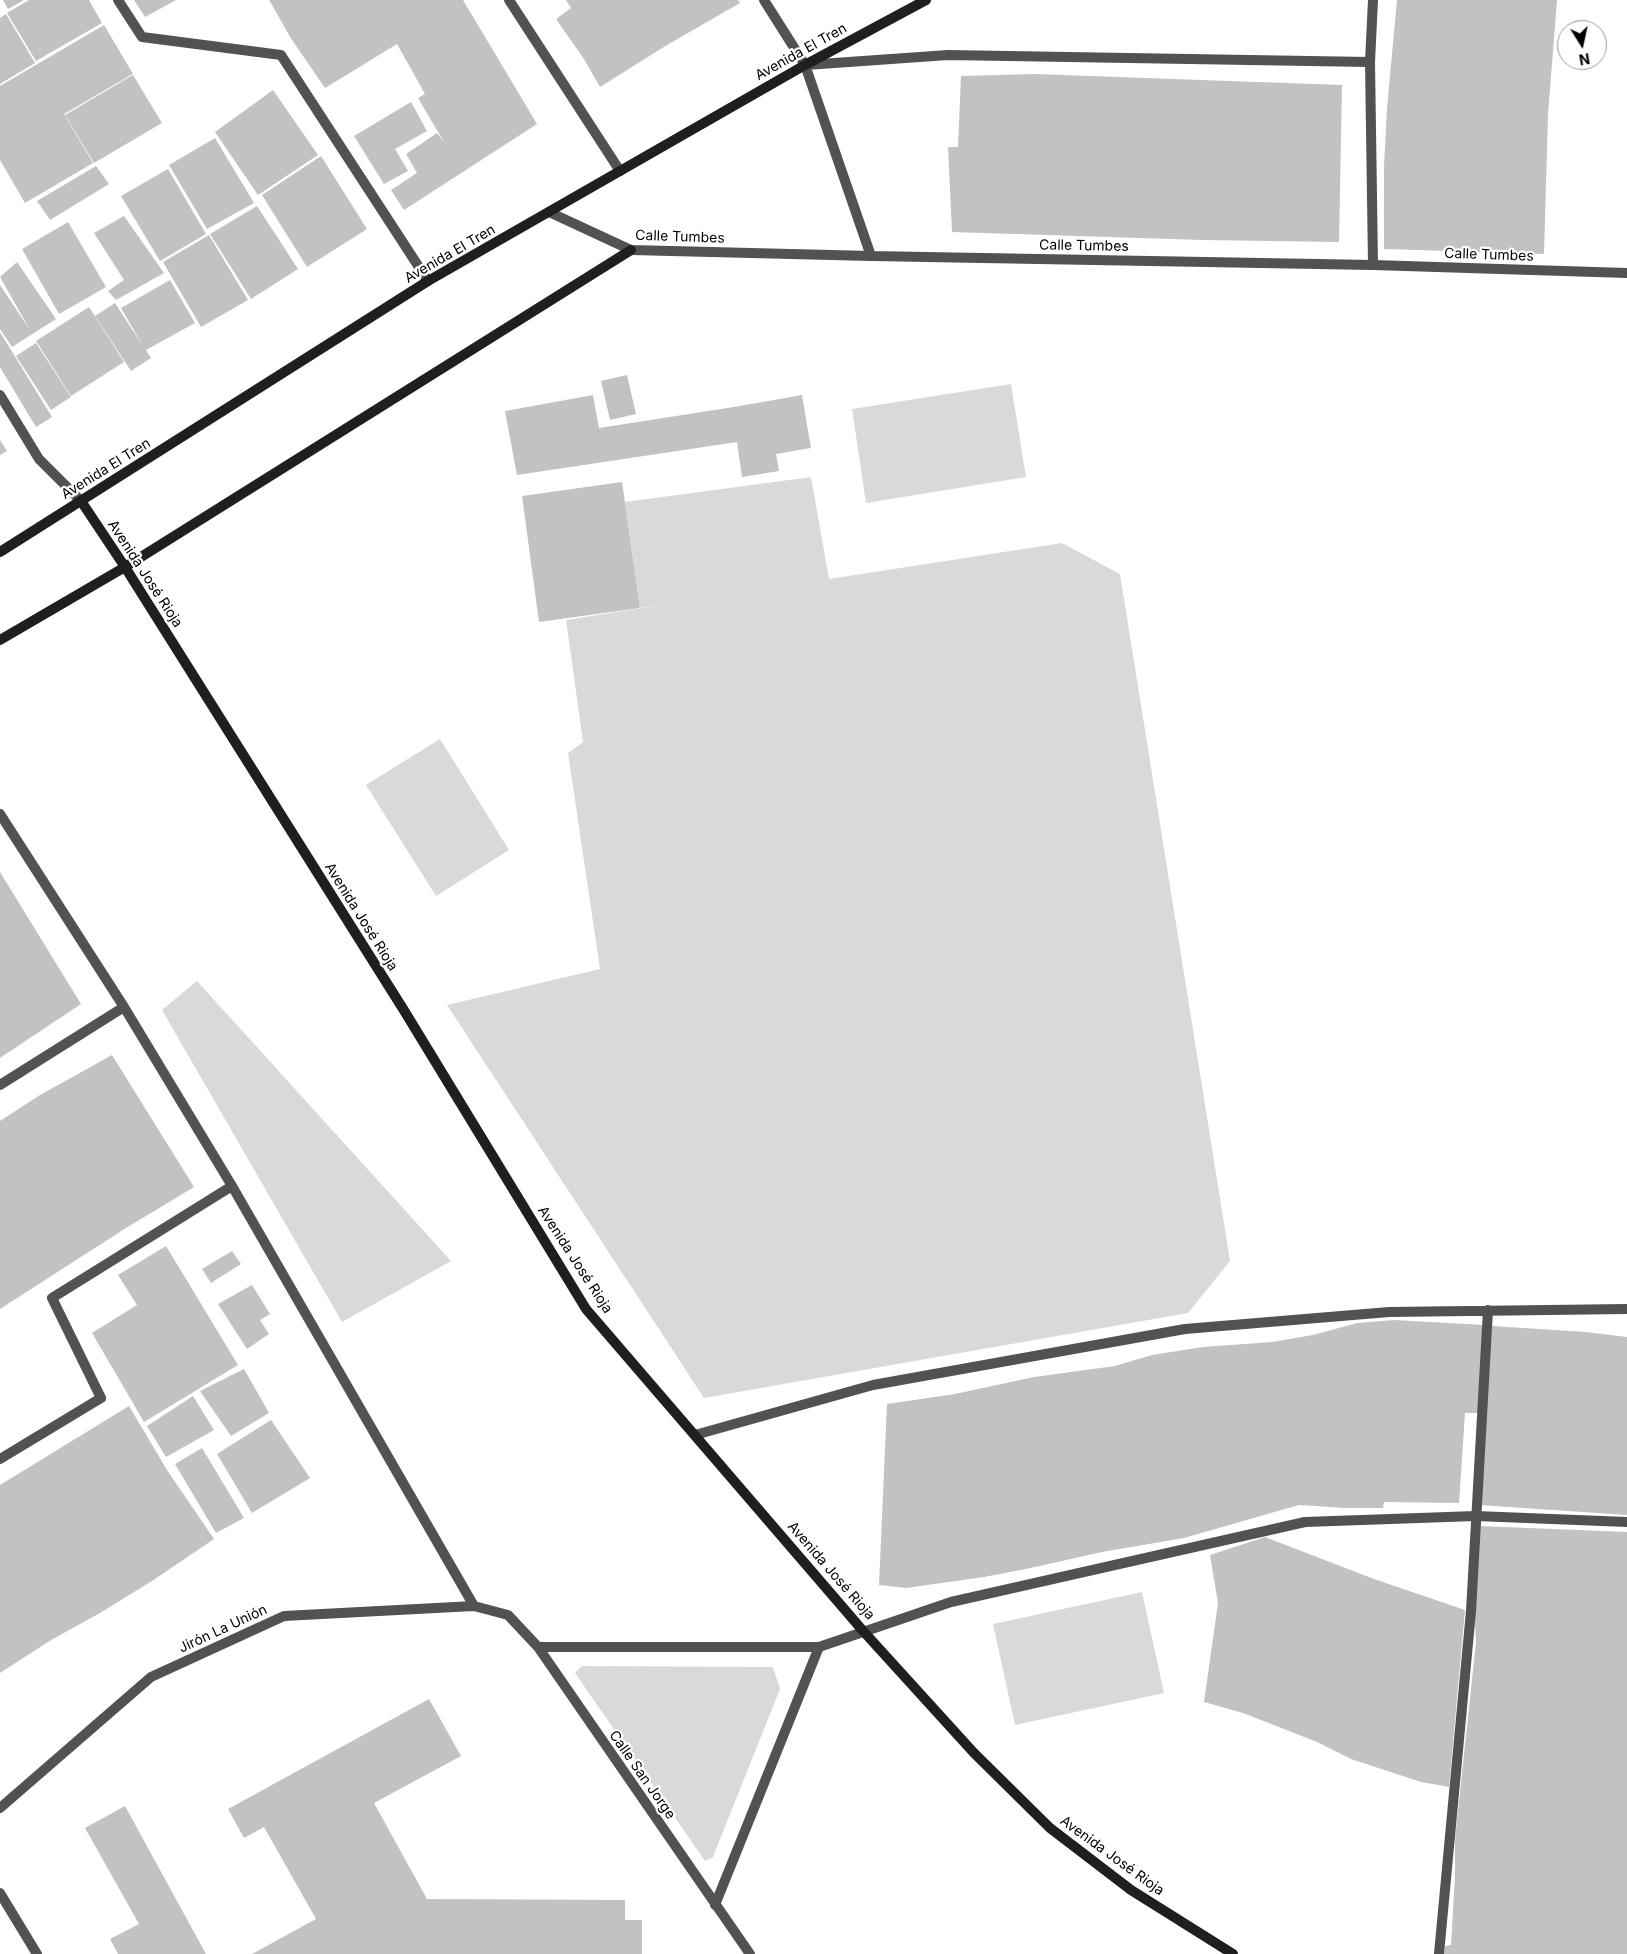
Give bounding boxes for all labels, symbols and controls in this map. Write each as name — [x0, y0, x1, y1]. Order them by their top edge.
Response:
street label: Avenida El Tren — [752, 20, 850, 84]
north arrow — [1557, 20, 1607, 70]
text: N — [1578, 50, 1591, 69]
street label: Avenida El Tren — [402, 221, 498, 287]
street label: Calle Tumbes — [635, 227, 725, 247]
street label: Calle Tumbes — [1039, 237, 1129, 255]
street label: Calle Tumbes — [1444, 245, 1534, 265]
street label: Avenida El Tren — [58, 435, 154, 503]
street label: Avenida José Rioja — [104, 517, 186, 631]
street label: Avenida José Rioja — [321, 860, 401, 974]
street label: Avenida José Rioja — [534, 1203, 616, 1317]
street label: Avenida José Rioja — [784, 1519, 878, 1623]
street label: Jirón La Unión — [176, 1601, 270, 1657]
street label: Calle San Jorge — [605, 1728, 679, 1822]
street label: Avenida José Rioja — [1057, 1813, 1167, 1899]

